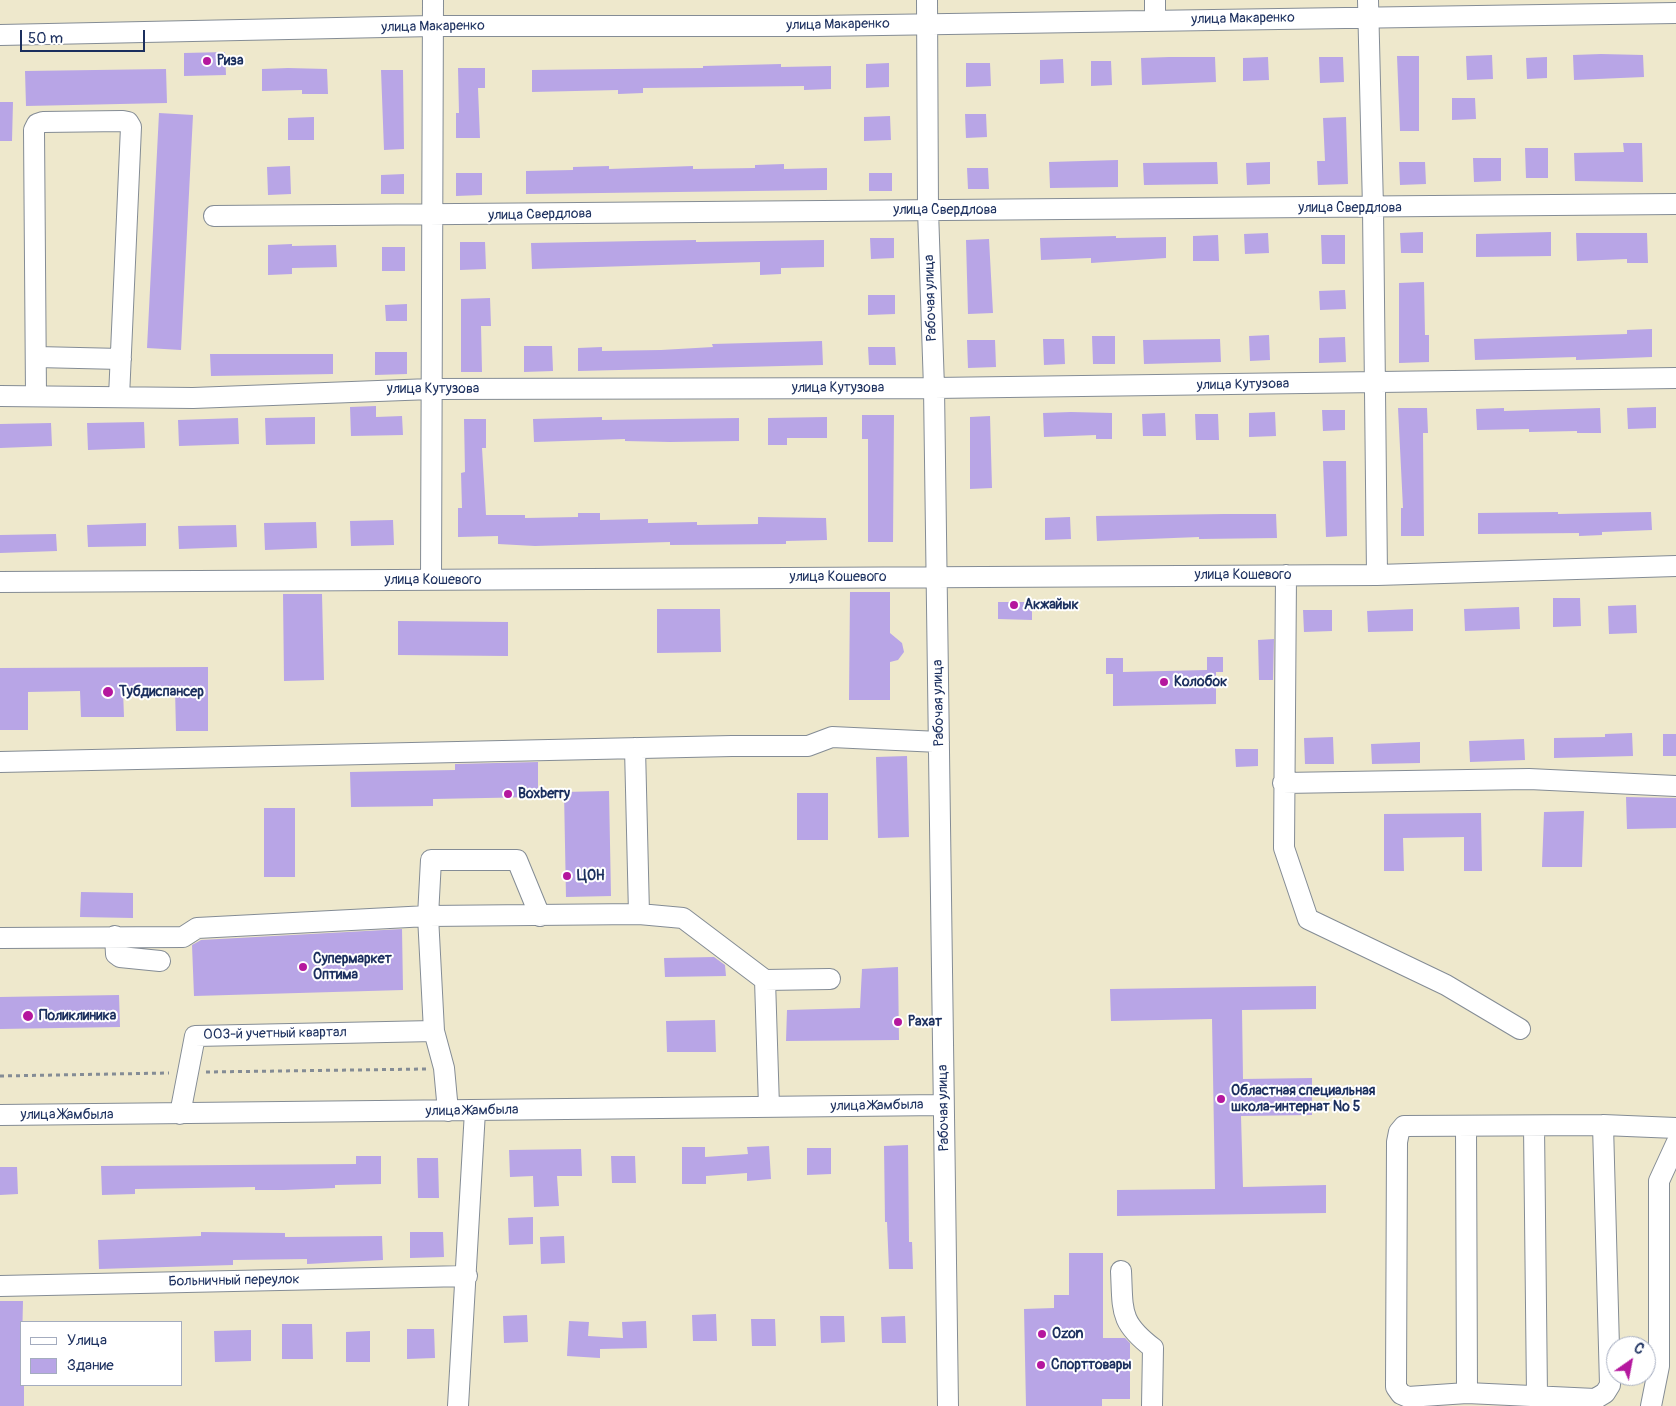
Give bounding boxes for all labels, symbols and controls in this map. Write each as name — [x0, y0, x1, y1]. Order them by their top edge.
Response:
street label: улица Макаренко — [1191, 10, 1295, 28]
street label: улица Макаренко — [786, 16, 890, 34]
street label: улица Макаренко — [381, 18, 485, 36]
scale bar — [22, 20, 148, 52]
text: 50 m — [28, 29, 63, 48]
place label: Риза — [217, 53, 243, 69]
marker: Риза — [201, 55, 213, 67]
street label: улица Свердлова — [1298, 200, 1402, 216]
street label: улица Свердлова — [893, 202, 997, 218]
street label: улица Свердлова — [488, 206, 592, 224]
street label: Рабочая улица — [921, 254, 941, 342]
street label: улица Кутузова — [1197, 376, 1289, 394]
street label: улица Кутузова — [792, 380, 884, 396]
street label: улица Кутузова — [387, 381, 479, 397]
street label: улица Кошевого — [1195, 567, 1291, 583]
street label: улица Кошевого — [790, 569, 886, 585]
street label: улица Кошевого — [385, 572, 481, 588]
place label: Акжайык — [1024, 597, 1079, 613]
marker: Акжайык — [1008, 599, 1020, 611]
street label: Рабочая улица — [930, 660, 948, 746]
place label: Колобок — [1174, 674, 1227, 690]
marker: Колобок — [1158, 676, 1170, 688]
place label: Тубдиспансер — [119, 684, 204, 700]
marker: Тубдиспансер — [101, 685, 115, 699]
place label: Boxberry — [518, 786, 570, 802]
marker: Boxberry — [502, 788, 514, 800]
place label: ЦОН — [577, 868, 605, 884]
marker: ЦОН — [561, 870, 573, 882]
place label: Супермаркет Оптима — [313, 951, 392, 984]
marker: Супермаркет Оптима — [297, 961, 309, 973]
place label: Поликлиника — [39, 1008, 116, 1024]
marker: Поликлиника — [21, 1009, 35, 1023]
place label: Рахат — [908, 1014, 942, 1030]
marker: Рахат — [892, 1016, 904, 1028]
street label: 003-й учетный квартал — [203, 1024, 347, 1044]
street label: Рабочая улица — [935, 1065, 953, 1151]
place label: Областная специальная школа-интернат № 5 — [1231, 1083, 1375, 1116]
marker: Областная специальная школа-интернат № 5 — [1215, 1093, 1227, 1105]
street label: улица Жамбыла — [830, 1097, 924, 1115]
street label: улица Жамбыла — [425, 1102, 519, 1120]
street label: улица Жамбыла — [21, 1107, 113, 1123]
street label: Больничный переулок — [168, 1271, 300, 1291]
legend — [20, 1321, 182, 1386]
place label: Ozon — [1052, 1326, 1083, 1342]
marker: Ozon — [1036, 1328, 1048, 1340]
text: Улица — [67, 1331, 107, 1350]
north arrow — [1606, 1336, 1656, 1386]
text: С — [1631, 1339, 1647, 1358]
text: Здание — [67, 1356, 114, 1375]
place label: Спорттовары — [1051, 1357, 1131, 1373]
marker: Спорттовары — [1035, 1359, 1047, 1371]

